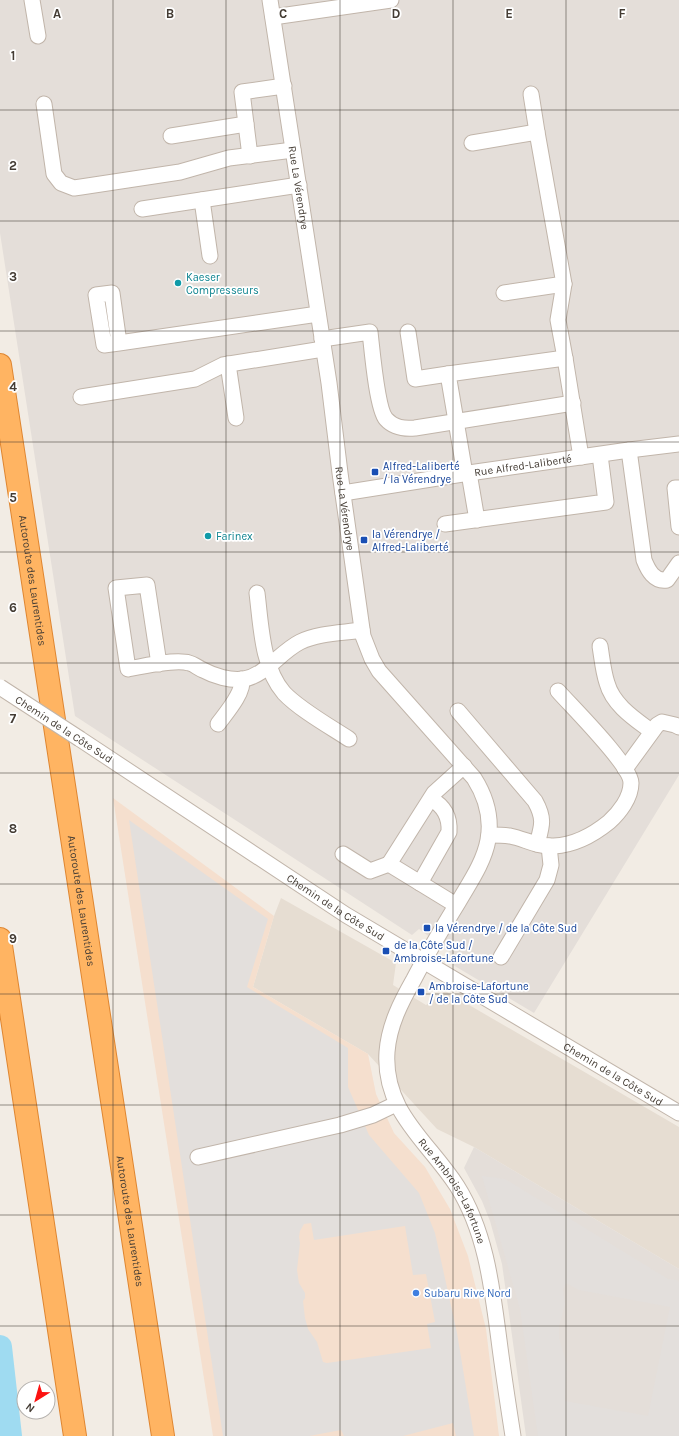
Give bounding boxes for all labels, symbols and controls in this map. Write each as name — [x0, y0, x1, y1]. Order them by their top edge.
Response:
text: A — [53, 6, 61, 21]
text: B — [166, 6, 174, 21]
text: C — [279, 6, 287, 21]
text: D — [392, 6, 401, 21]
text: E — [505, 6, 513, 21]
text: F — [618, 6, 626, 21]
text: 1 — [11, 48, 15, 63]
street label: Rue La Vérendrye — [286, 145, 311, 231]
text: 2 — [9, 158, 17, 173]
text: 3 — [9, 269, 17, 284]
place label: Kaeser Compresseurs — [186, 271, 259, 297]
marker: Kaeser Compresseurs — [173, 278, 183, 288]
text: 4 — [9, 379, 17, 394]
street label: Rue Alfred-Laliberté — [473, 452, 573, 479]
place label: Alfred-Laliberté / la Vérendrye — [383, 460, 460, 486]
street label: Rue La Vérendrye — [332, 466, 357, 552]
marker: Alfred-Laliberté / la Vérendrye — [370, 467, 380, 477]
text: 5 — [9, 490, 17, 505]
street label: Autoroute des Laurentides — [16, 514, 49, 647]
place label: la Vérendrye / Alfred-Laliberté — [372, 528, 449, 554]
place label: Farinex — [216, 530, 253, 543]
marker: Farinex — [203, 531, 213, 541]
marker: la Vérendrye / Alfred-Laliberté — [359, 535, 369, 545]
text: 6 — [9, 600, 17, 615]
street label: Chemin de la Côte Sud — [13, 693, 115, 766]
text: 7 — [10, 711, 17, 726]
text: 8 — [9, 821, 17, 836]
street label: Autoroute des Laurentides — [65, 834, 97, 968]
street label: Chemin de la Côte Sud — [284, 872, 387, 943]
place label: la Vérendrye / de la Côte Sud — [435, 922, 577, 935]
marker: la Vérendrye / de la Côte Sud — [422, 923, 432, 933]
text: 9 — [9, 931, 17, 946]
place label: de la Côte Sud / Ambroise-Lafortune — [394, 939, 494, 965]
marker: de la Côte Sud / Ambroise-Lafortune — [381, 946, 391, 956]
place label: Ambroise-Lafortune / de la Côte Sud — [429, 980, 529, 1006]
marker: Ambroise-Lafortune / de la Côte Sud — [416, 987, 426, 997]
street label: Chemin de la Côte Sud — [561, 1040, 665, 1109]
street label: Rue Ambroise-Lafortune — [415, 1136, 488, 1246]
street label: Autoroute des Laurentides — [113, 1155, 146, 1288]
place label: Subaru Rive Nord — [424, 1287, 511, 1300]
marker: Subaru Rive Nord — [411, 1288, 421, 1298]
north arrow — [16, 1380, 56, 1420]
text: N — [23, 1400, 37, 1415]

